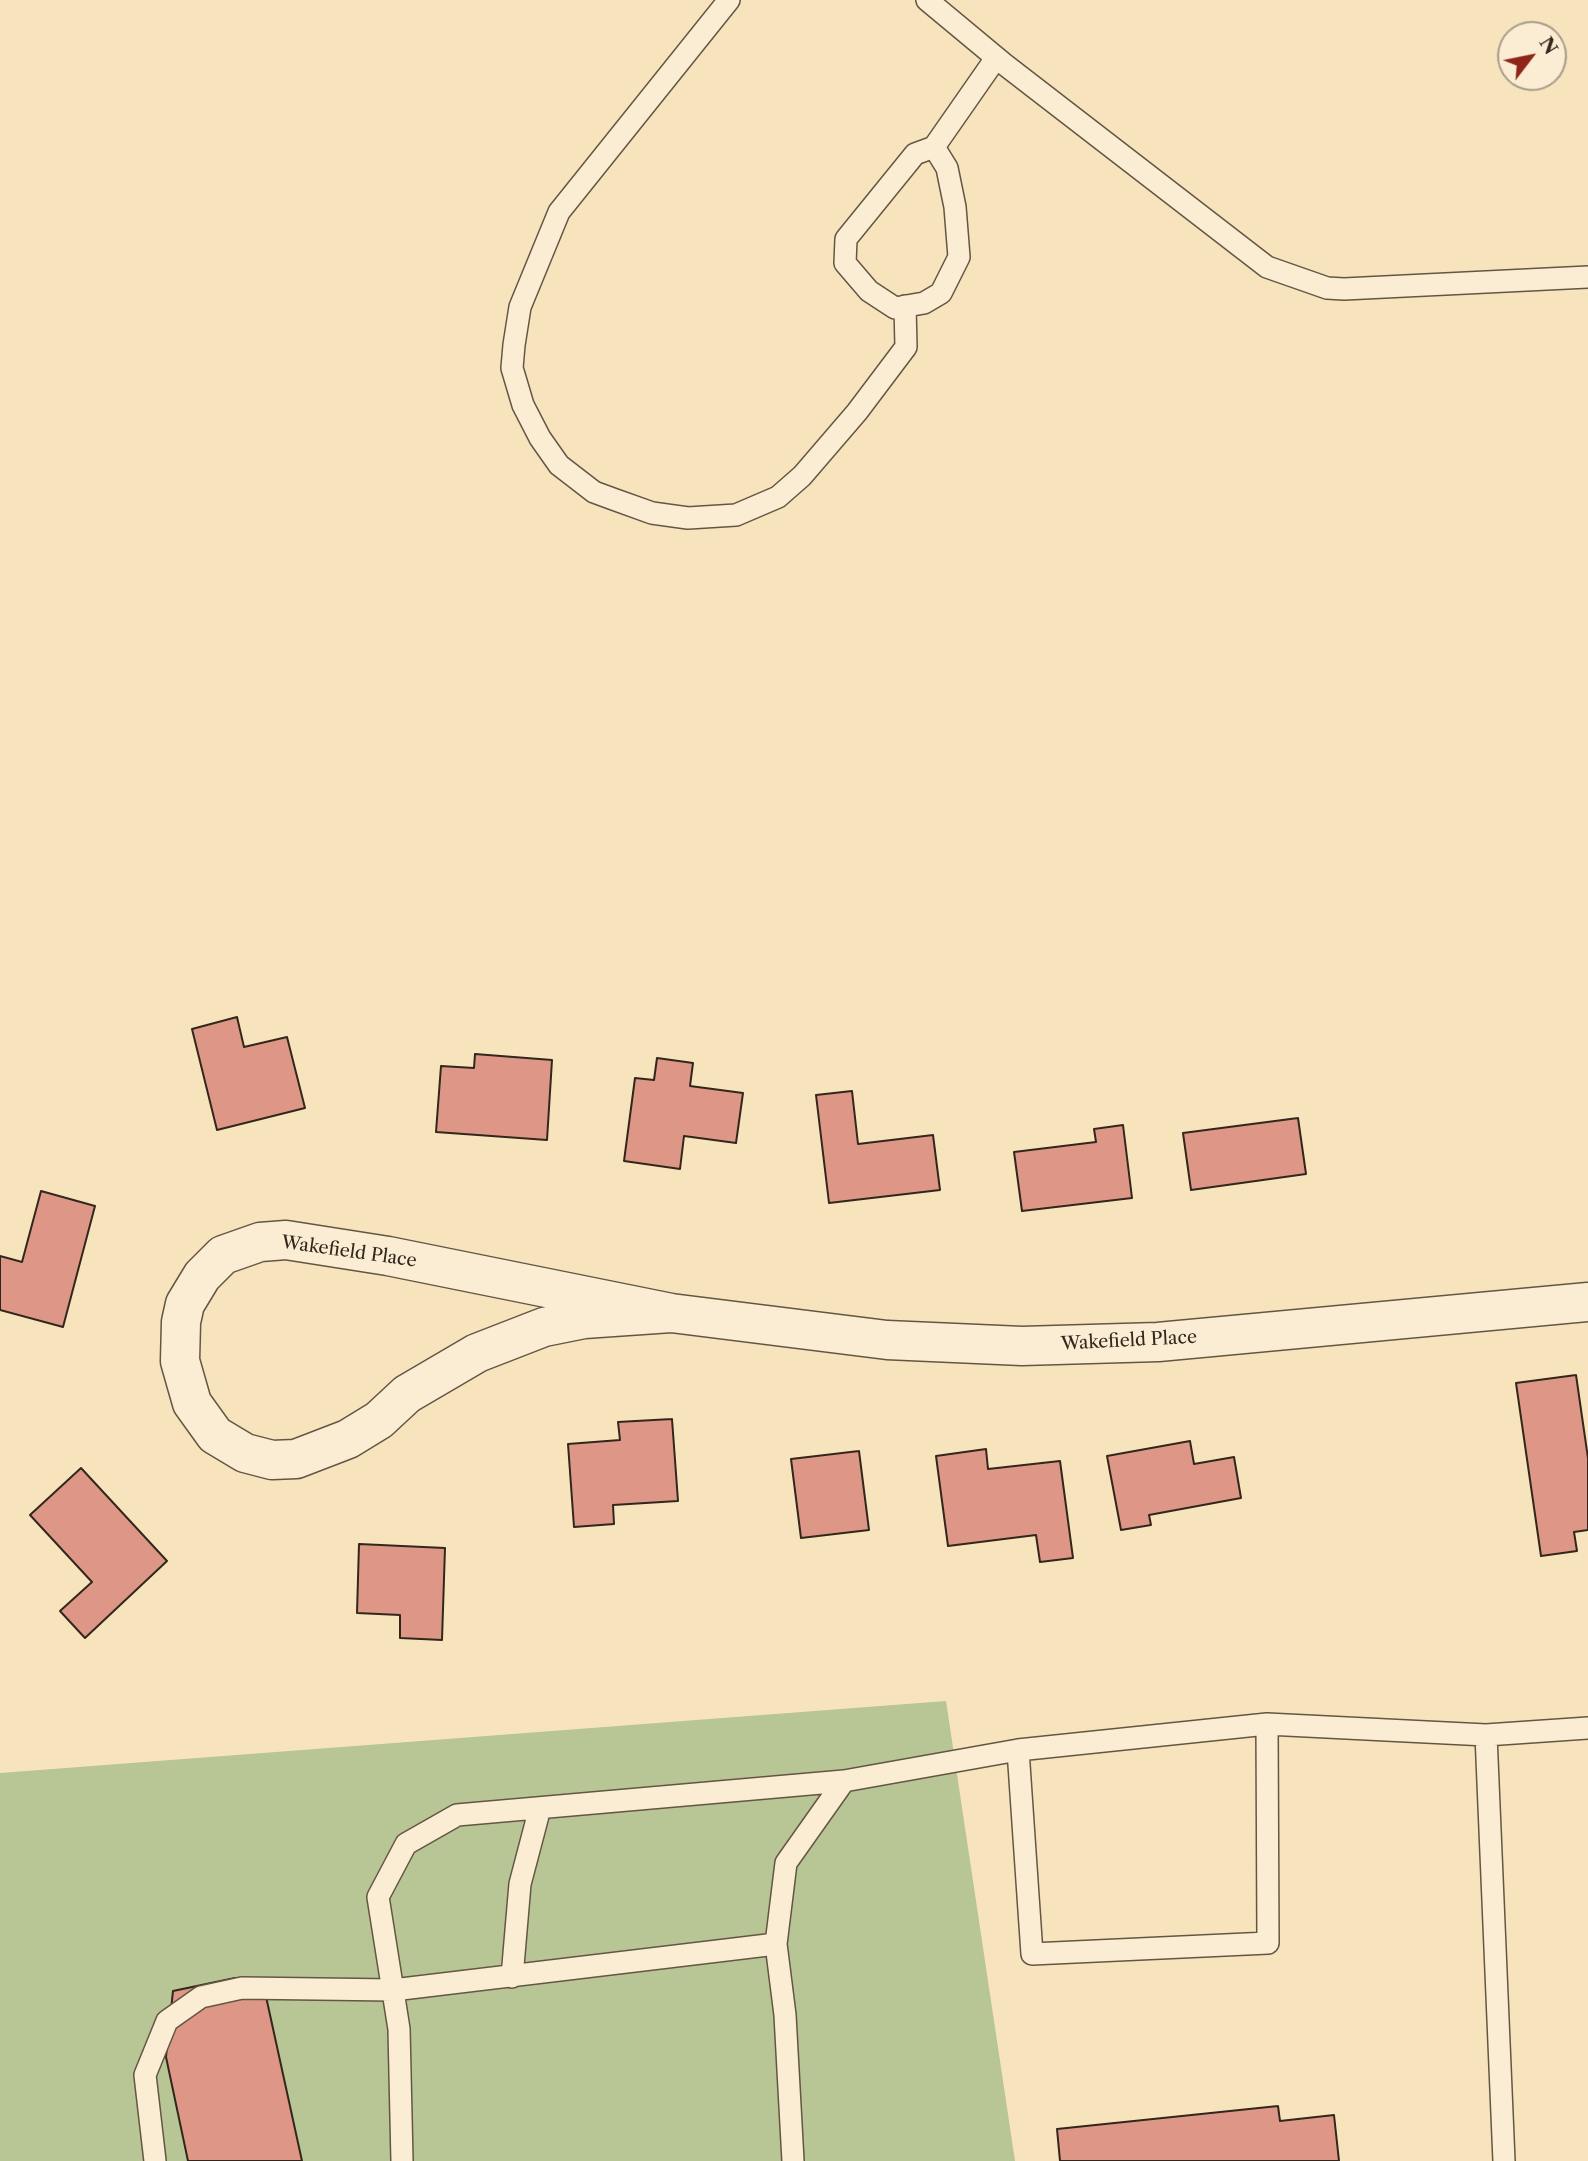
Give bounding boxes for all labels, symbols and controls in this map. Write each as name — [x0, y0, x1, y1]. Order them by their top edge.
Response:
north arrow — [1497, 21, 1567, 91]
text: N — [1534, 33, 1563, 59]
street label: Wakefield Place — [280, 1232, 418, 1272]
street label: Wakefield Place — [1060, 1327, 1198, 1355]

